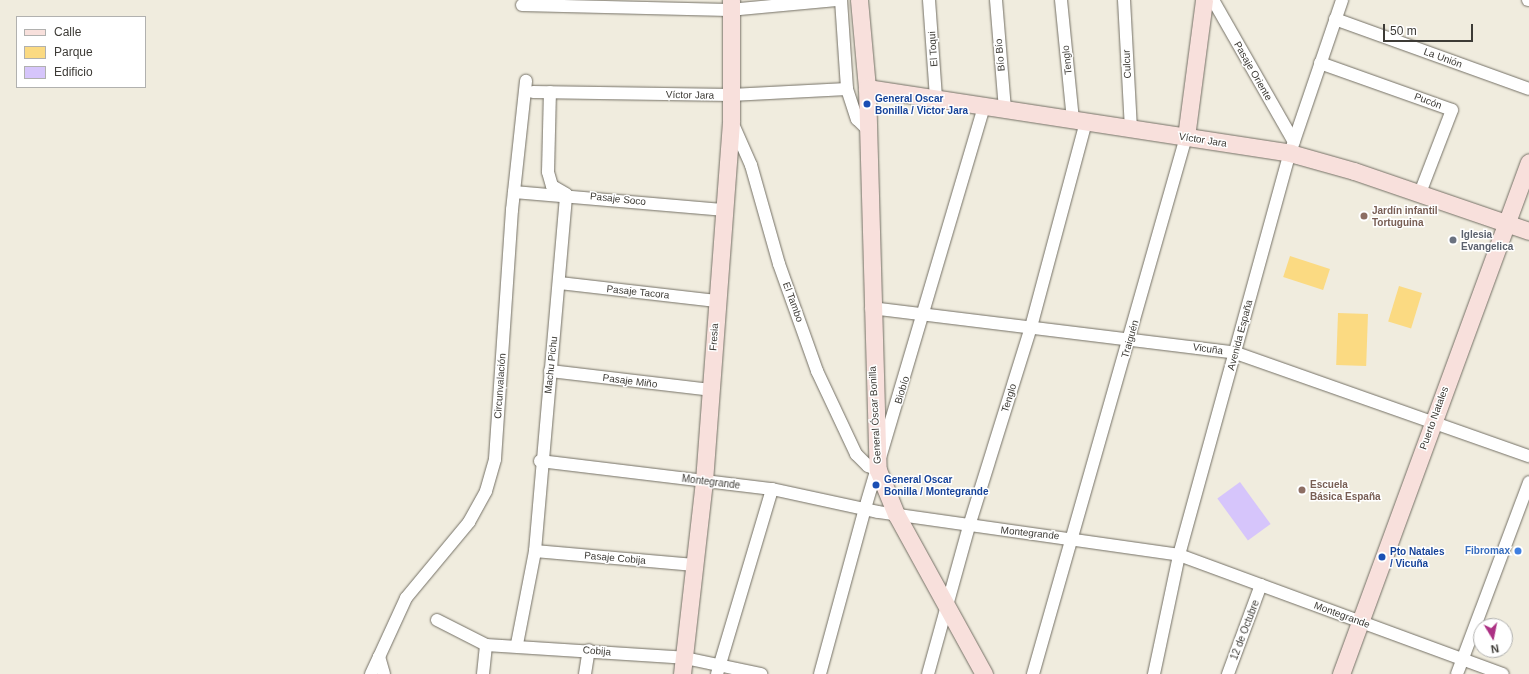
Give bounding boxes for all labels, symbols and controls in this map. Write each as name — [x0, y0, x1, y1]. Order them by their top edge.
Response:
legend — [16, 16, 146, 88]
scale bar — [1385, 16, 1475, 42]
text: 50 m — [1390, 24, 1417, 38]
text: Calle — [54, 25, 81, 39]
street label: El Toqui — [926, 31, 940, 67]
street label: Bío Bío — [993, 38, 1007, 72]
street label: Pasaje Oriente — [1231, 39, 1275, 103]
text: Parque — [54, 45, 93, 59]
street label: Tenglo — [1059, 45, 1075, 75]
street label: La Unión — [1422, 46, 1464, 70]
street label: Culcur — [1120, 49, 1134, 79]
text: Edificio — [54, 65, 93, 79]
street label: Víctor Jara — [666, 89, 714, 101]
street label: Pucón — [1413, 90, 1443, 112]
place label: General Oscar Bonilla / Victor Jara — [875, 92, 968, 116]
marker: General Oscar Bonilla / Victor Jara — [862, 99, 872, 109]
street label: Víctor Jara — [1178, 130, 1228, 150]
street label: Pasaje Soco — [589, 190, 647, 208]
place label: Jardín infantil Tortuguina — [1372, 204, 1438, 228]
marker: Jardín infantil Tortuguina — [1359, 211, 1369, 221]
place label: Iglesia Evangelica — [1461, 228, 1513, 252]
marker: Iglesia Evangelica — [1448, 235, 1458, 245]
street label: El Tambo — [780, 280, 806, 324]
street label: Pasaje Tacora — [606, 283, 670, 301]
street label: Avenida España — [1225, 298, 1255, 372]
street label: Traiguén — [1119, 319, 1141, 359]
street label: Fresia — [707, 323, 721, 351]
street label: Machu Pichu — [542, 336, 560, 394]
street label: Vicuña — [1192, 341, 1224, 357]
street label: Circunvalación — [492, 353, 508, 419]
street label: General Óscar Bonilla — [866, 366, 884, 464]
street label: Pasaje Miño — [602, 372, 658, 390]
street label: Biobío — [892, 375, 912, 405]
street label: Tenglo — [999, 382, 1019, 414]
street label: Puerto Natales — [1417, 385, 1451, 451]
street label: Montegrande — [681, 472, 741, 492]
place label: General Oscar Bonilla / Montegrande — [884, 473, 988, 496]
place label: Escuela Básica España — [1310, 478, 1381, 502]
marker: General Oscar Bonilla / Montegrande — [871, 480, 881, 490]
marker: Escuela Básica España — [1297, 485, 1307, 495]
street label: Montegrande — [1000, 524, 1060, 542]
place label: Pto Natales / Vicuña — [1390, 545, 1444, 568]
place label: Fibromax — [1465, 545, 1510, 557]
marker: Fibromax — [1513, 546, 1523, 556]
street label: Pasaje Cobija — [584, 549, 646, 567]
marker: Pto Natales / Vicuña — [1377, 552, 1387, 562]
street label: 12 de Octubre — [1228, 598, 1262, 662]
street label: Montegrande — [1312, 599, 1372, 631]
north arrow — [1473, 618, 1513, 658]
text: N — [1490, 642, 1500, 655]
street label: Cobija — [582, 644, 612, 658]

